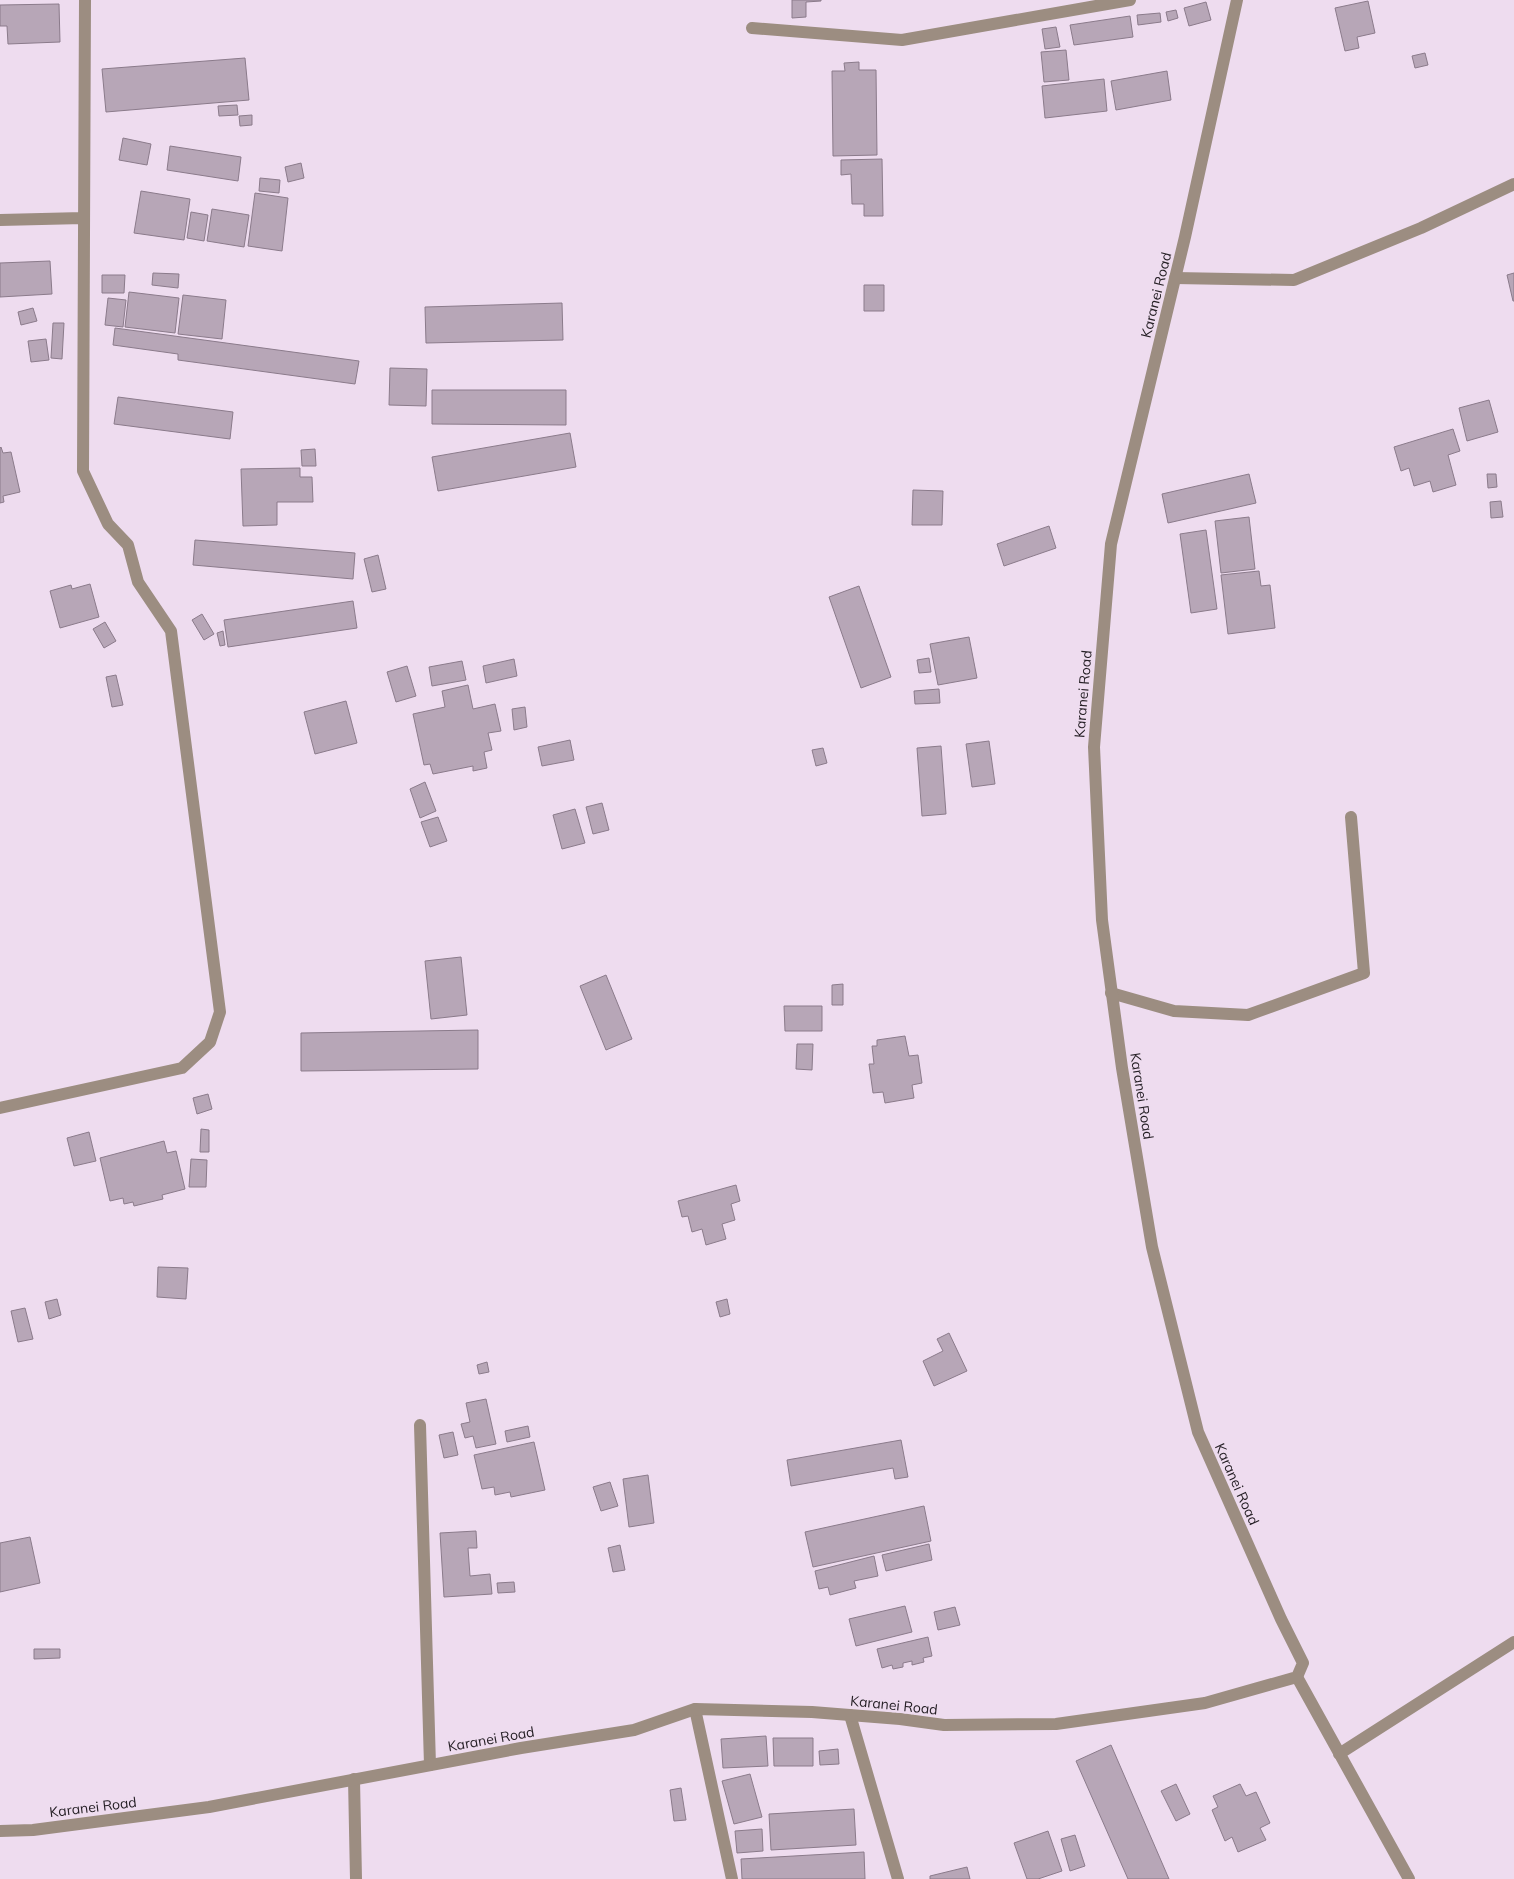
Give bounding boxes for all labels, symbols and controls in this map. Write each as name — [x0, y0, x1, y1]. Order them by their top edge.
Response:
street label: Karanei Road — [1137, 250, 1175, 340]
street label: Karanei Road — [1070, 649, 1096, 739]
street label: Karanei Road — [1126, 1051, 1158, 1141]
street label: Karanei Road — [1211, 1440, 1263, 1528]
street label: Karanei Road — [849, 1691, 939, 1719]
street label: Karanei Road — [446, 1723, 536, 1755]
street label: Karanei Road — [48, 1793, 138, 1821]

